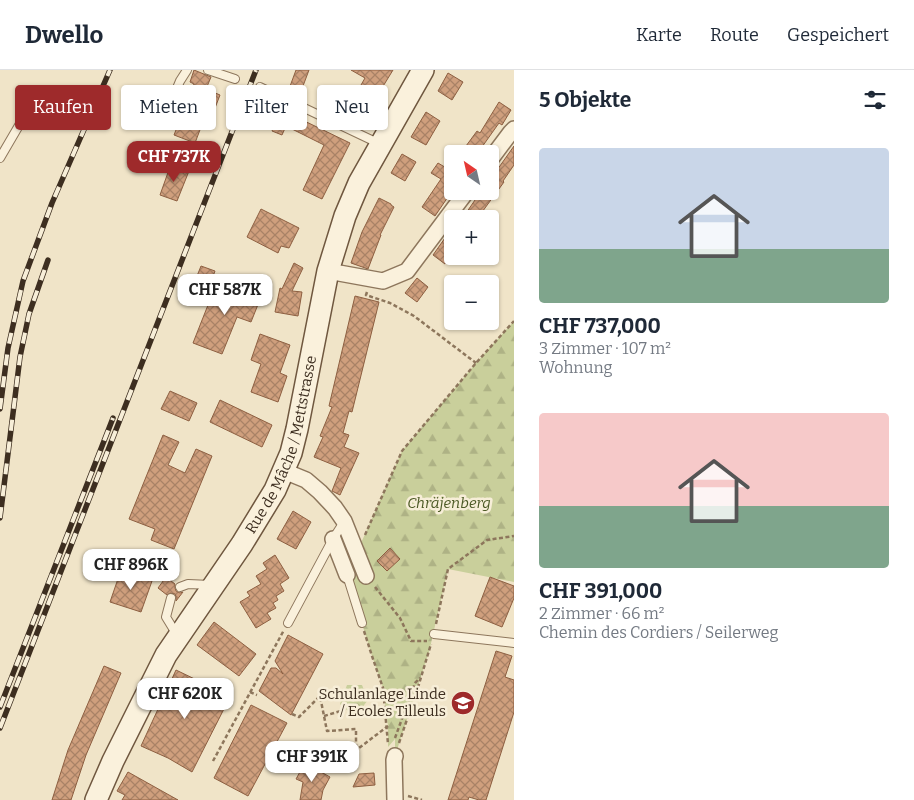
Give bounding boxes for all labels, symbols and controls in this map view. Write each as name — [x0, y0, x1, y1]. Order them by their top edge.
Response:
text: Dwello — [25, 21, 103, 49]
text: Karte — [636, 24, 682, 46]
text: Route — [710, 24, 759, 46]
text: Gespeichert — [787, 24, 889, 46]
chip: Kaufen — [15, 85, 111, 130]
chip: Mieten — [121, 85, 216, 130]
chip: Filter — [226, 85, 307, 130]
chip: Neu — [317, 85, 388, 130]
icon: filters — [861, 86, 889, 114]
text: 5 Objekte — [539, 87, 631, 113]
pin: CHF 737K — [122, 140, 226, 183]
north arrow — [444, 145, 499, 200]
map controls — [444, 145, 499, 330]
text: CHF 737K — [138, 147, 210, 166]
icon: home — [669, 181, 759, 271]
button: + — [444, 210, 499, 265]
pin: CHF 587K — [173, 274, 277, 316]
button: − — [444, 275, 499, 330]
text: CHF 587K — [188, 280, 262, 299]
text: CHF 737,000 — [539, 313, 661, 339]
text: 3 Zimmer · 107 m² — [539, 339, 671, 358]
street label: Rue de Mâche / Mettstrasse — [242, 354, 320, 537]
text: Wohnung — [539, 358, 612, 377]
icon: home — [669, 446, 759, 536]
park label: Chräjenberg — [407, 494, 491, 512]
pin: CHF 896K — [79, 548, 183, 591]
text: CHF 896K — [94, 555, 168, 574]
text: CHF 391,000 — [539, 578, 662, 604]
text: 2 Zimmer · 66 m² — [539, 604, 664, 623]
text: Chemin des Cordiers / Seilerweg — [539, 623, 778, 642]
pin: CHF 620K — [133, 678, 237, 720]
text: CHF 620K — [148, 684, 222, 703]
place label: Schulanlage Linde / Ecoles Tilleuls — [319, 685, 446, 720]
school or university icon: Schulanlage Linde / Ecoles Tilleuls — [450, 690, 476, 716]
pin: CHF 391K — [260, 740, 364, 783]
text: CHF 391K — [276, 747, 348, 766]

